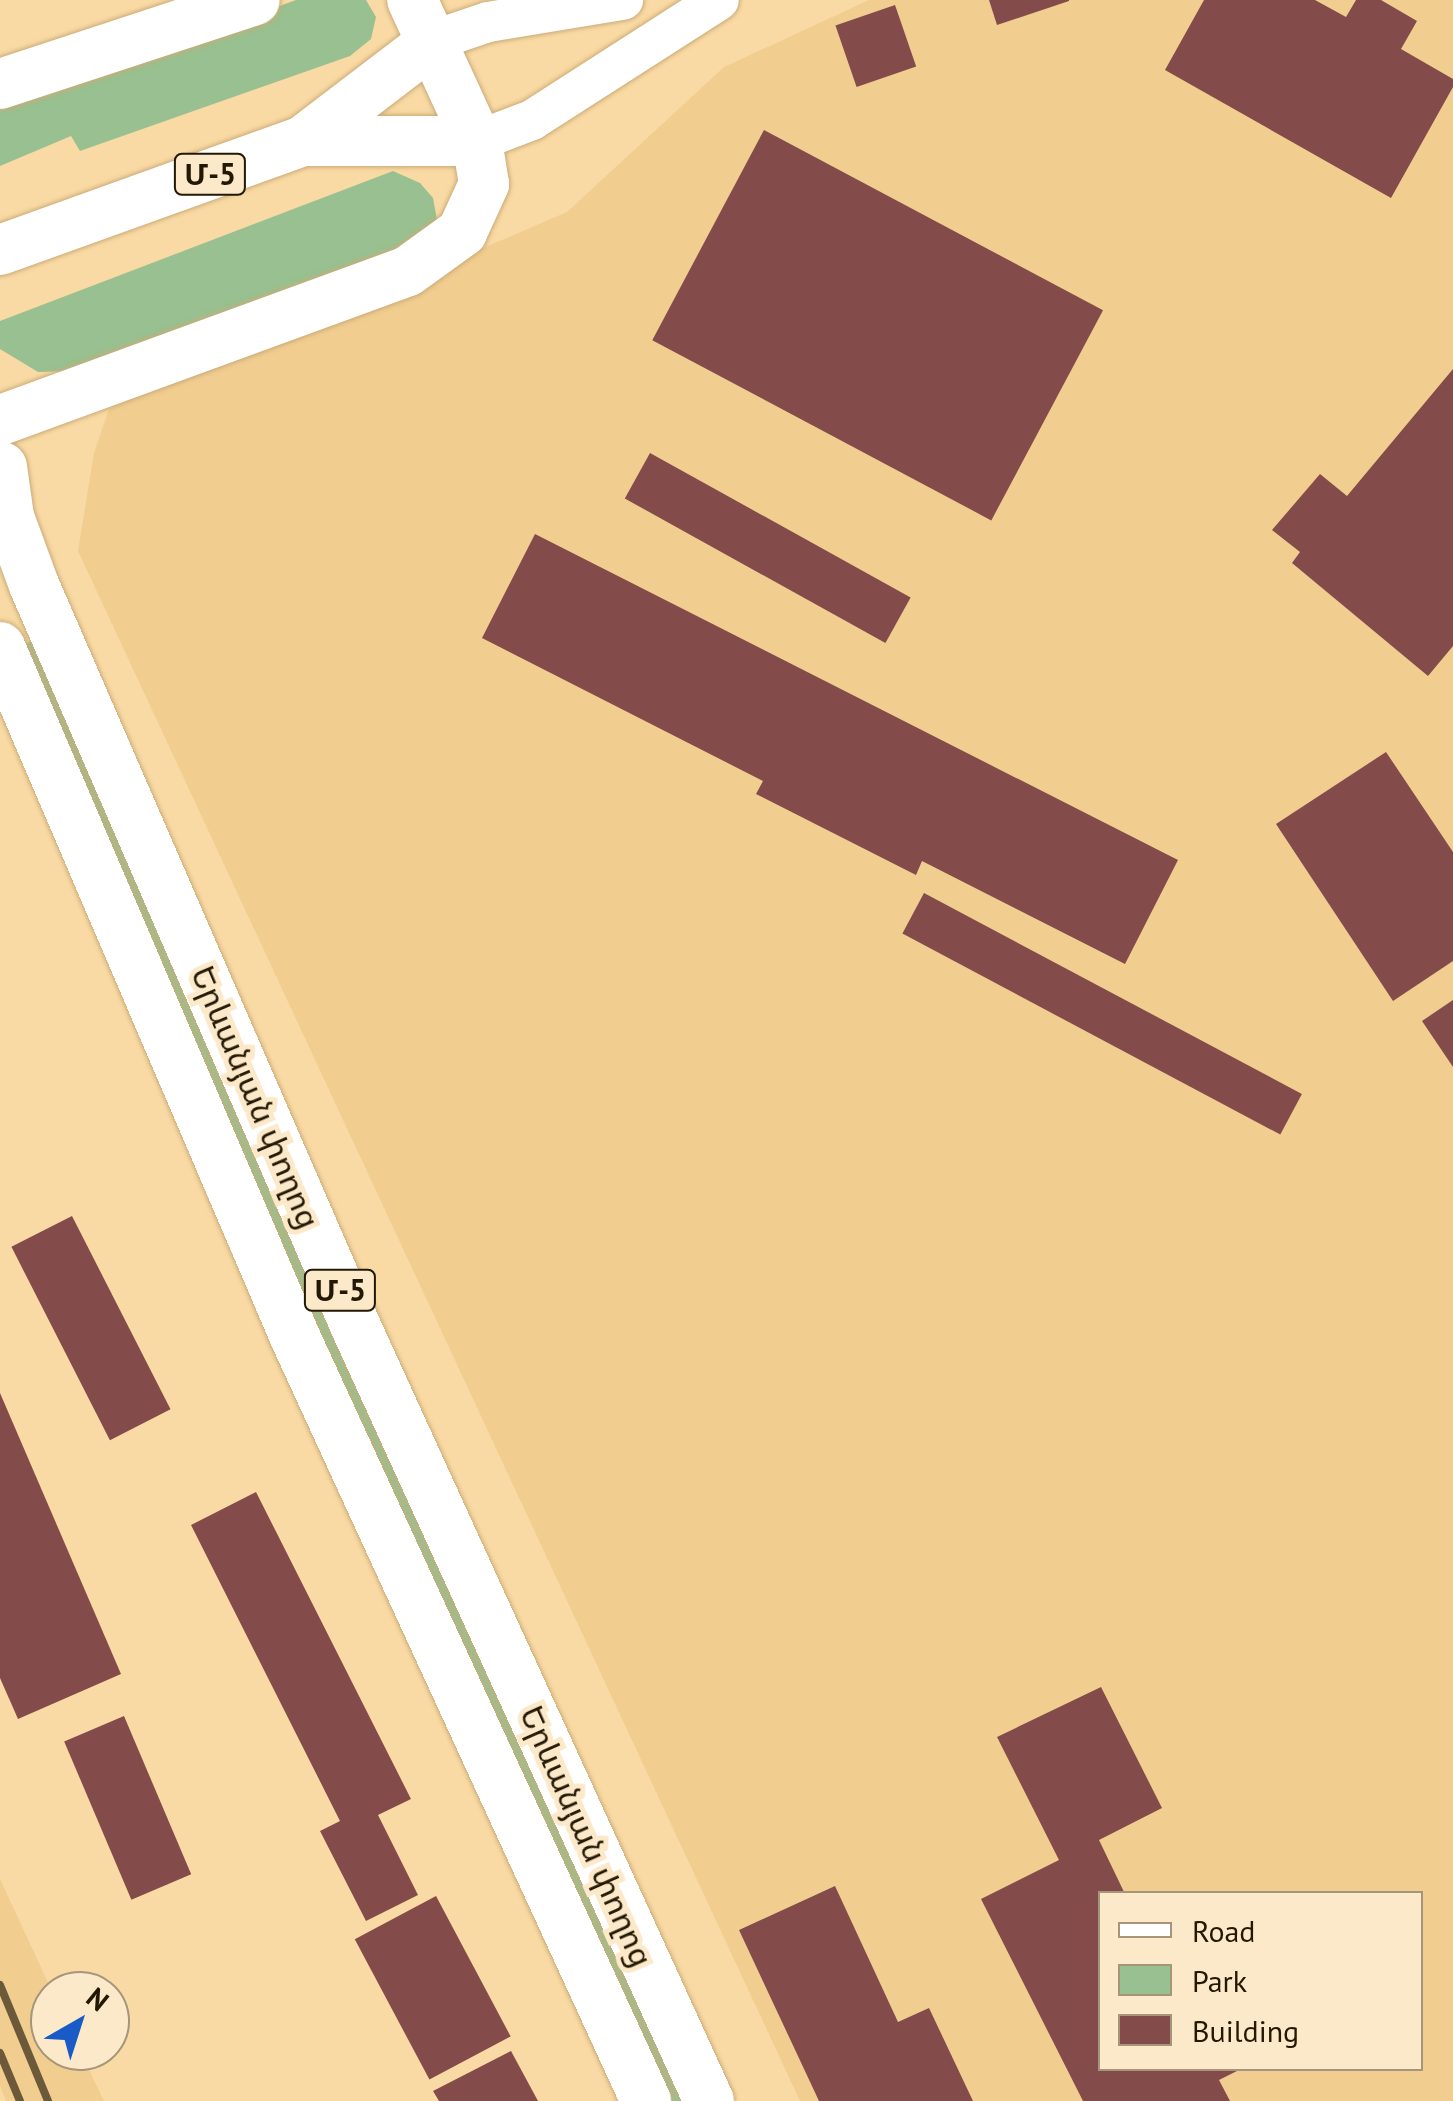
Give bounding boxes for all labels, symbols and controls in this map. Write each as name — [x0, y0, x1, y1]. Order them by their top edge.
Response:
road number: Մ-5 — [172, 149, 248, 199]
street label: Երևանյան փողոց — [183, 960, 329, 1234]
road number: Մ-5 — [302, 1265, 378, 1315]
street label: Երևանյան փողոց — [512, 1700, 662, 1972]
legend — [1098, 1891, 1423, 2071]
text: Road — [1192, 1911, 1256, 1950]
text: Park — [1192, 1961, 1247, 2000]
north arrow — [30, 1971, 130, 2071]
text: N — [79, 1979, 117, 2019]
text: Building — [1192, 2011, 1299, 2050]

